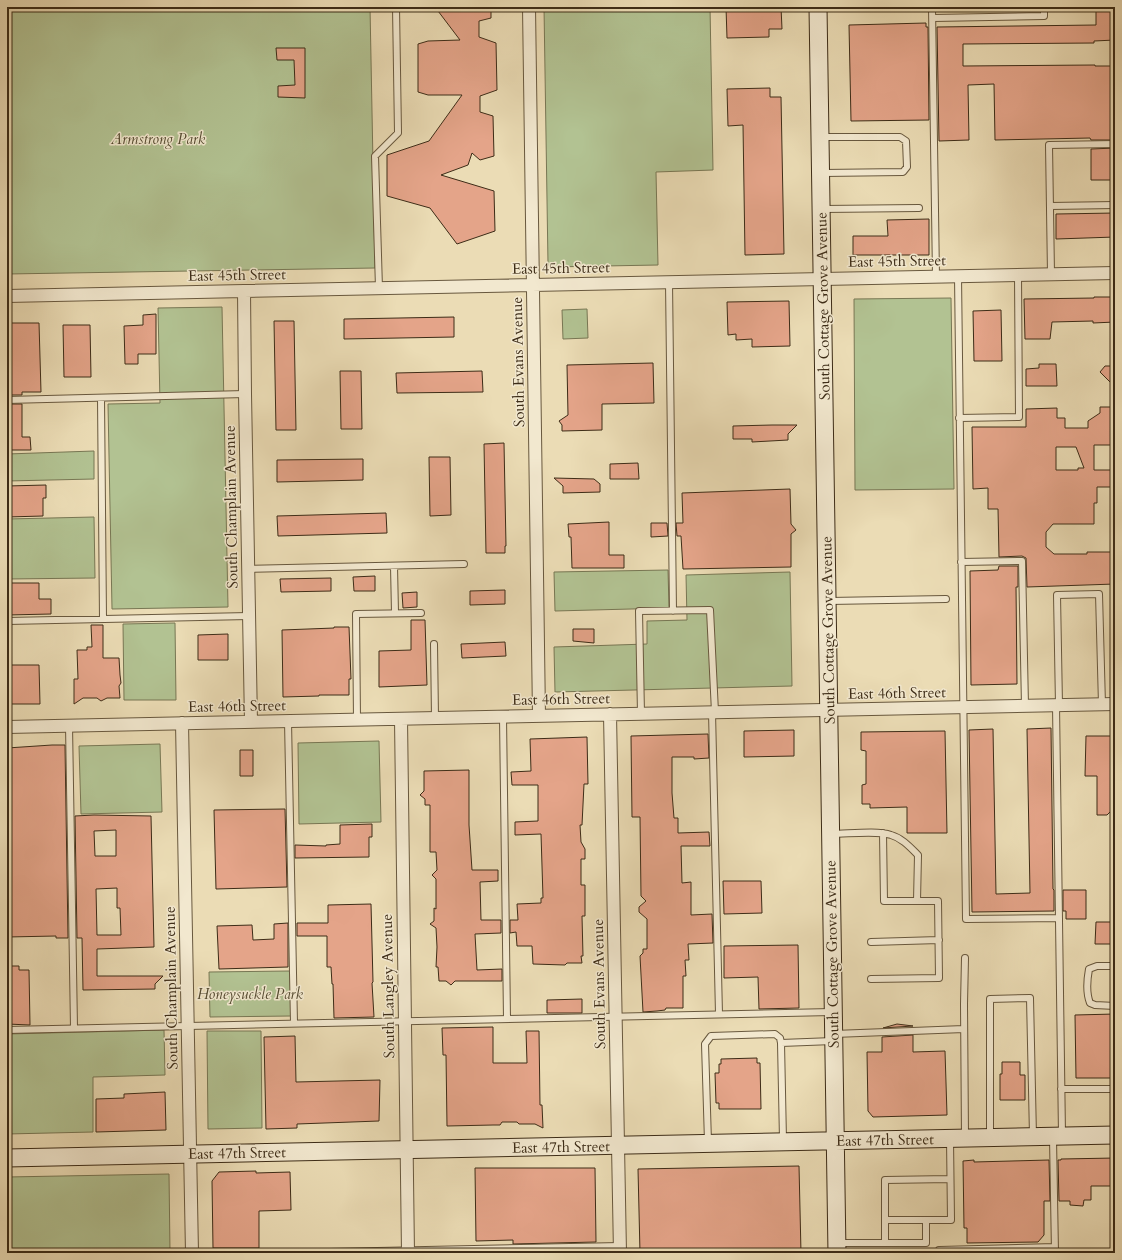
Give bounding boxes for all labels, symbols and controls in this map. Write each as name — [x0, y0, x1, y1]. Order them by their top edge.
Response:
park label: Armstrong Park — [110, 129, 206, 149]
street label: South Cottage Grove Avenue — [811, 212, 835, 400]
street label: East 45th Street — [848, 250, 946, 272]
street label: East 45th Street — [512, 257, 610, 279]
street label: East 45th Street — [188, 264, 286, 286]
street label: South Evans Avenue — [507, 296, 529, 427]
street label: South Champlain Avenue — [220, 425, 242, 589]
street label: South Cottage Grove Avenue — [816, 536, 840, 724]
street label: East 46th Street — [848, 682, 946, 704]
street label: East 46th Street — [512, 688, 610, 710]
street label: East 46th Street — [188, 695, 286, 717]
street label: South Cottage Grove Avenue — [820, 860, 844, 1048]
street label: South Champlain Avenue — [160, 906, 182, 1070]
street label: South Langley Avenue — [377, 913, 399, 1058]
street label: South Evans Avenue — [588, 918, 610, 1049]
park label: Honeysuckle Park — [197, 984, 304, 1004]
street label: East 47th Street — [836, 1129, 934, 1151]
street label: East 47th Street — [512, 1136, 610, 1158]
street label: East 47th Street — [188, 1142, 286, 1164]

